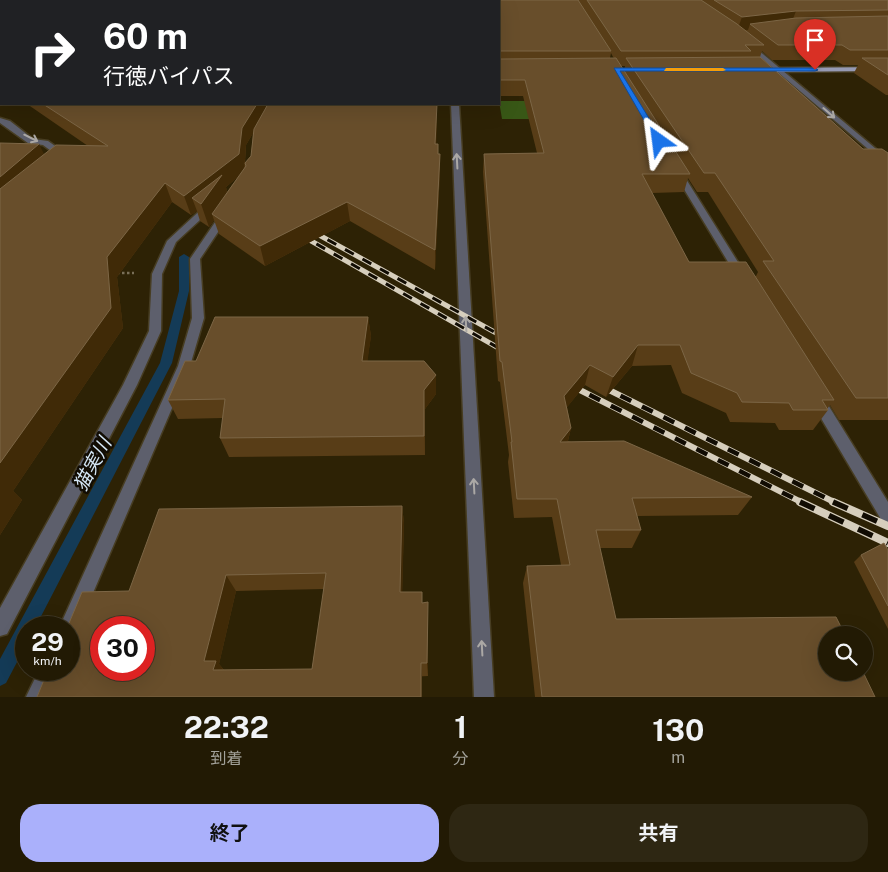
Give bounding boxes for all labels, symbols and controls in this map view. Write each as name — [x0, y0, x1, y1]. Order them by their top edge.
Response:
text: 60 m — [103, 16, 188, 57]
pin — [794, 19, 836, 70]
icon: right — [20, 20, 85, 85]
icon: arrive — [801, 26, 829, 54]
text: 行徳バイパス — [103, 63, 235, 89]
one-way arrow — [822, 107, 835, 118]
position arrow — [632, 114, 684, 166]
one-way arrow — [23, 134, 38, 144]
one-way arrow — [453, 154, 462, 170]
one-way arrow — [461, 316, 470, 332]
water label: 猫実川 — [69, 432, 116, 494]
one-way arrow — [469, 478, 478, 494]
speed limit sign: 30 — [90, 616, 155, 681]
map controls — [818, 626, 873, 681]
button: search — [818, 626, 873, 681]
text: 29 — [31, 627, 64, 657]
one-way arrow — [477, 641, 486, 657]
text: km/h — [33, 654, 62, 668]
text: 22:32 — [184, 709, 269, 745]
text: 1 — [454, 709, 467, 745]
text: 130 — [652, 712, 704, 748]
text: m — [671, 748, 685, 767]
text: 到着 — [210, 749, 242, 768]
text: 分 — [453, 749, 469, 768]
button: 終了 — [20, 804, 439, 862]
button: 共有 — [449, 804, 868, 862]

